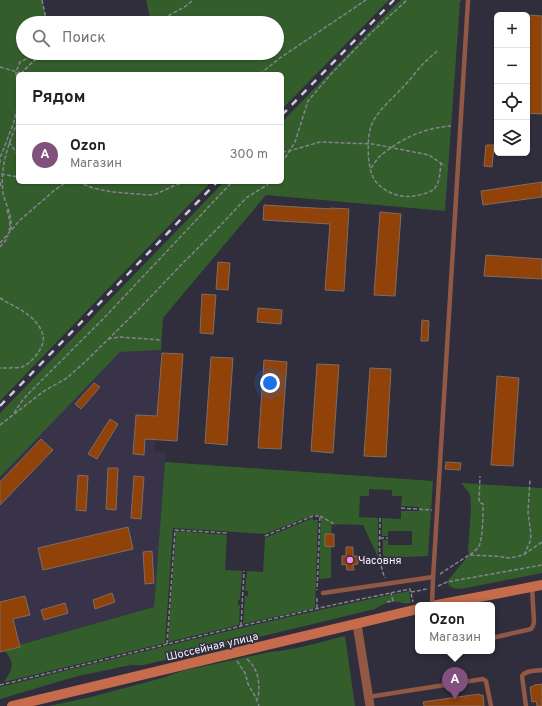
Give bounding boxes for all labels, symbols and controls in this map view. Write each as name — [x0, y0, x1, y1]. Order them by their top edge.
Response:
map controls — [494, 12, 530, 156]
button: + — [494, 12, 530, 48]
search box — [16, 16, 284, 60]
icon: search — [30, 27, 52, 49]
text: Поиск — [62, 29, 106, 48]
button: − — [494, 48, 530, 84]
button: locate — [494, 84, 530, 120]
text: Рядом — [32, 87, 85, 109]
button: layers — [494, 120, 530, 156]
text: Ozon — [70, 137, 106, 156]
text: A — [40, 147, 50, 163]
text: 300 m — [230, 147, 268, 163]
text: Магазин — [70, 156, 122, 172]
your location — [260, 373, 280, 393]
place label: Часовня — [358, 554, 402, 568]
marker: Часовня — [345, 555, 355, 565]
popup — [415, 602, 495, 654]
text: Ozon — [429, 611, 465, 630]
street label: Шоссейная улица — [165, 630, 260, 664]
text: Магазин — [429, 630, 481, 646]
pin: A — [442, 667, 468, 700]

